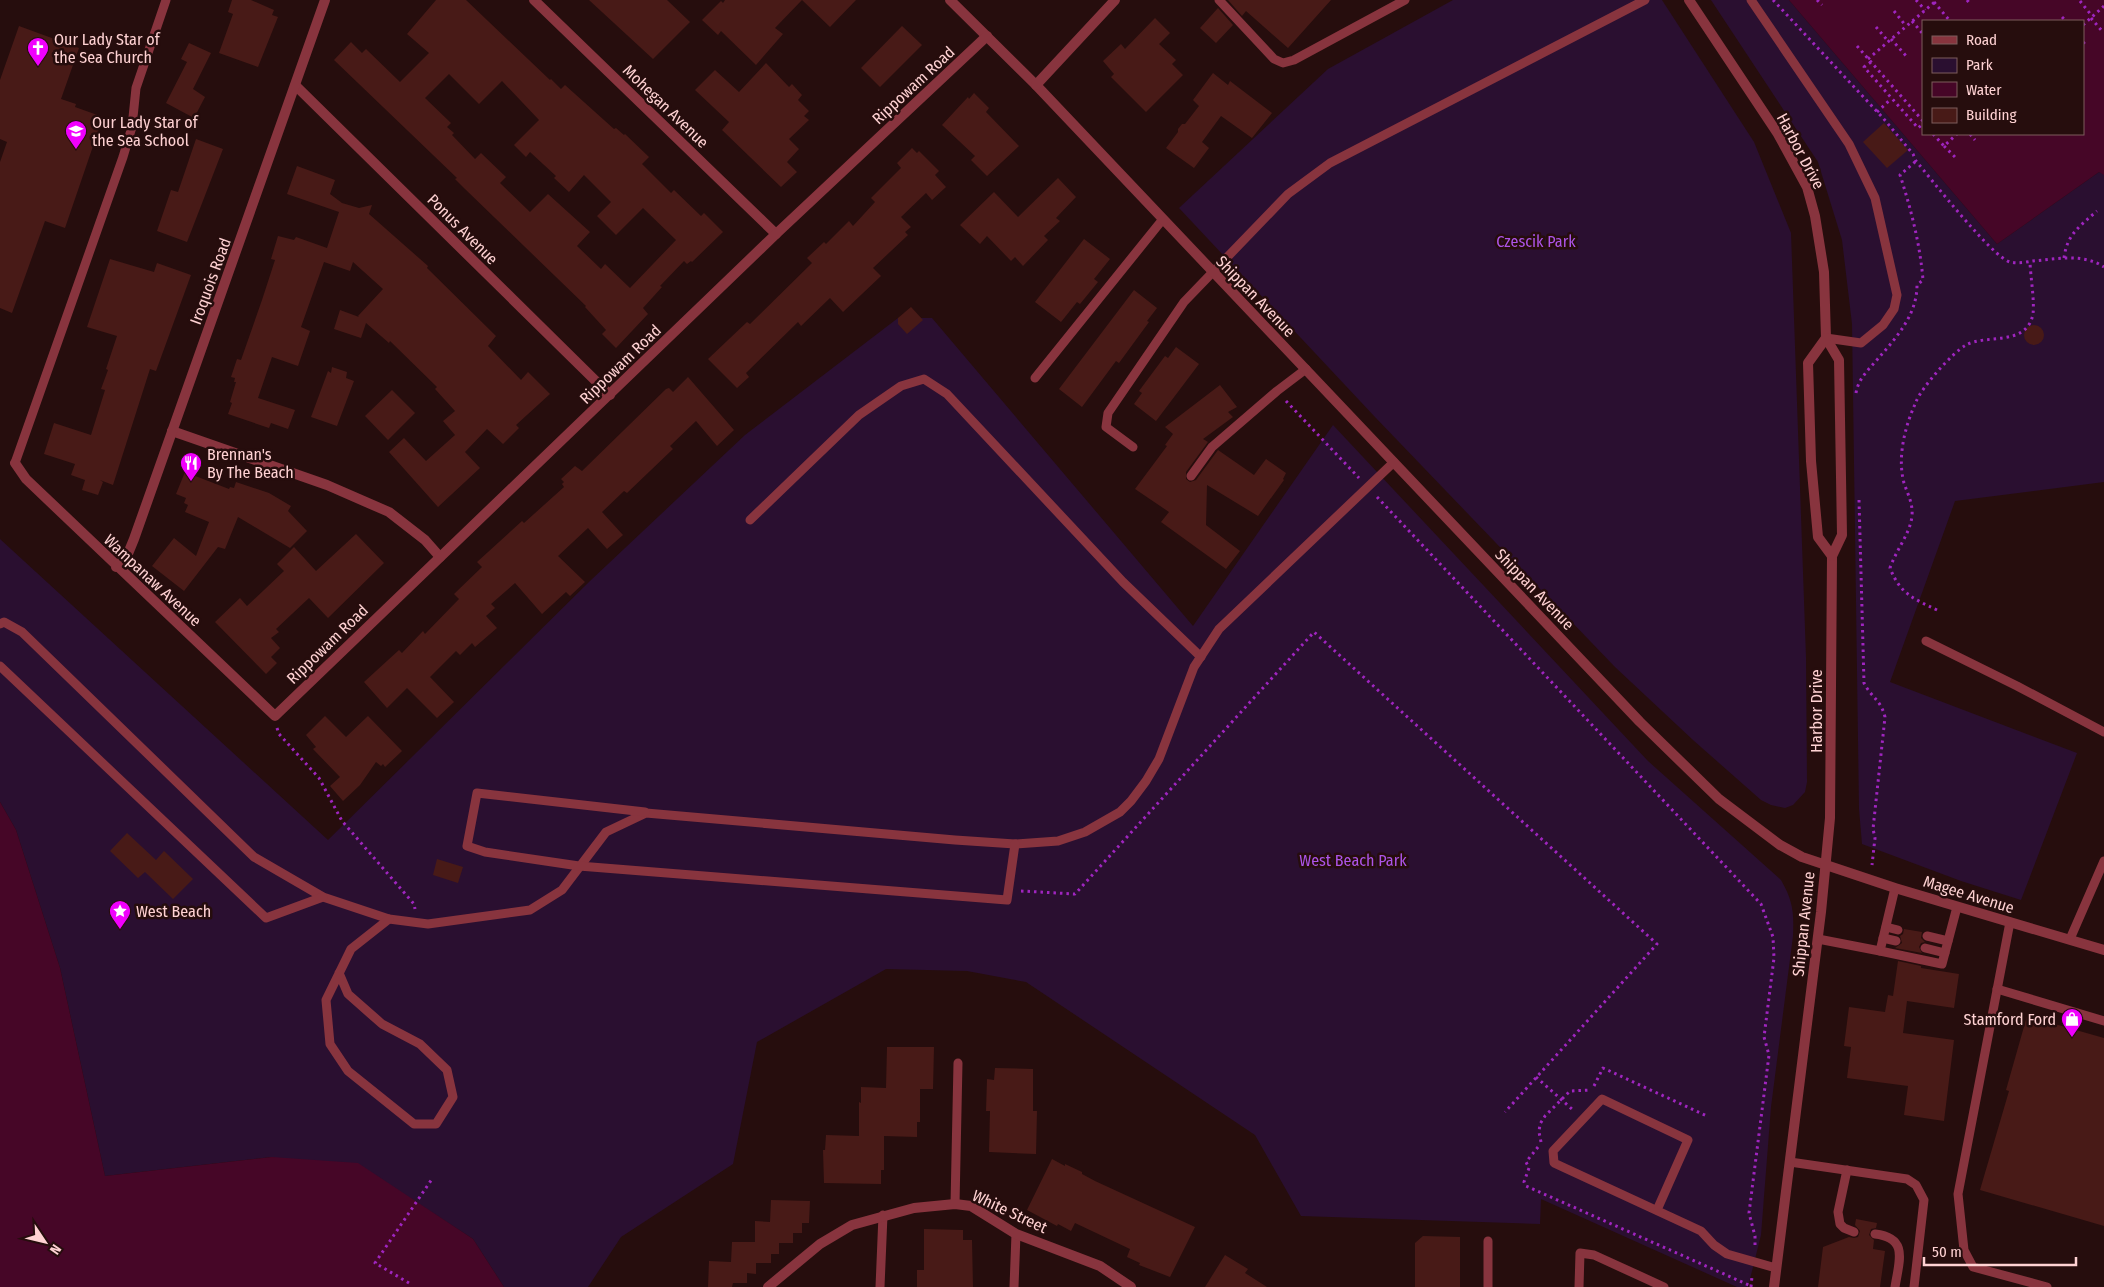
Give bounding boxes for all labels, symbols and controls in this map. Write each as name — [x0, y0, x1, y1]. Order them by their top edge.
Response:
legend — [1922, 20, 2084, 135]
place label: Our Lady Star of the Sea Church — [54, 30, 161, 67]
text: Road — [1966, 31, 1997, 49]
church icon: Our Lady Star of the Sea Church — [26, 36, 50, 67]
street label: Rippowam Road — [868, 42, 958, 128]
text: Park — [1966, 56, 1993, 74]
street label: Mohegan Avenue — [619, 61, 712, 152]
text: Water — [1966, 81, 2002, 99]
text: Building — [1966, 106, 2017, 124]
street label: Harbor Drive — [1773, 110, 1829, 193]
place label: Our Lady Star of the Sea School — [92, 113, 199, 150]
school or university icon: Our Lady Star of the Sea School — [64, 119, 88, 150]
street label: Ponus Avenue — [423, 190, 502, 269]
park label: Czescik Park — [1496, 232, 1576, 251]
street label: Iroquois Road — [186, 235, 235, 327]
street label: Shippan Avenue — [1212, 252, 1299, 341]
street label: Rippowam Road — [576, 321, 665, 408]
place label: Brennan's By The Beach — [207, 445, 294, 482]
restaurant icon: Brennan's By The Beach — [179, 451, 203, 482]
street label: Wampanaw Avenue — [100, 530, 205, 630]
street label: Shippan Avenue — [1491, 545, 1578, 634]
street label: Rippowam Road — [283, 601, 372, 688]
street label: Harbor Drive — [1807, 669, 1826, 753]
park label: West Beach Park — [1299, 851, 1407, 870]
street label: Shippan Avenue — [1789, 871, 1818, 977]
street label: Magee Avenue — [1921, 872, 2017, 917]
place icon: West Beach — [108, 899, 132, 930]
place label: West Beach — [136, 902, 211, 921]
shop icon: Stamford Ford — [2060, 1007, 2084, 1038]
place label: Stamford Ford — [1964, 1010, 2056, 1029]
street label: White Street — [969, 1186, 1051, 1237]
north arrow — [20, 1217, 70, 1267]
scale bar — [1924, 1234, 2076, 1266]
text: N — [46, 1241, 65, 1257]
text: 50 m — [1932, 1243, 1962, 1261]

